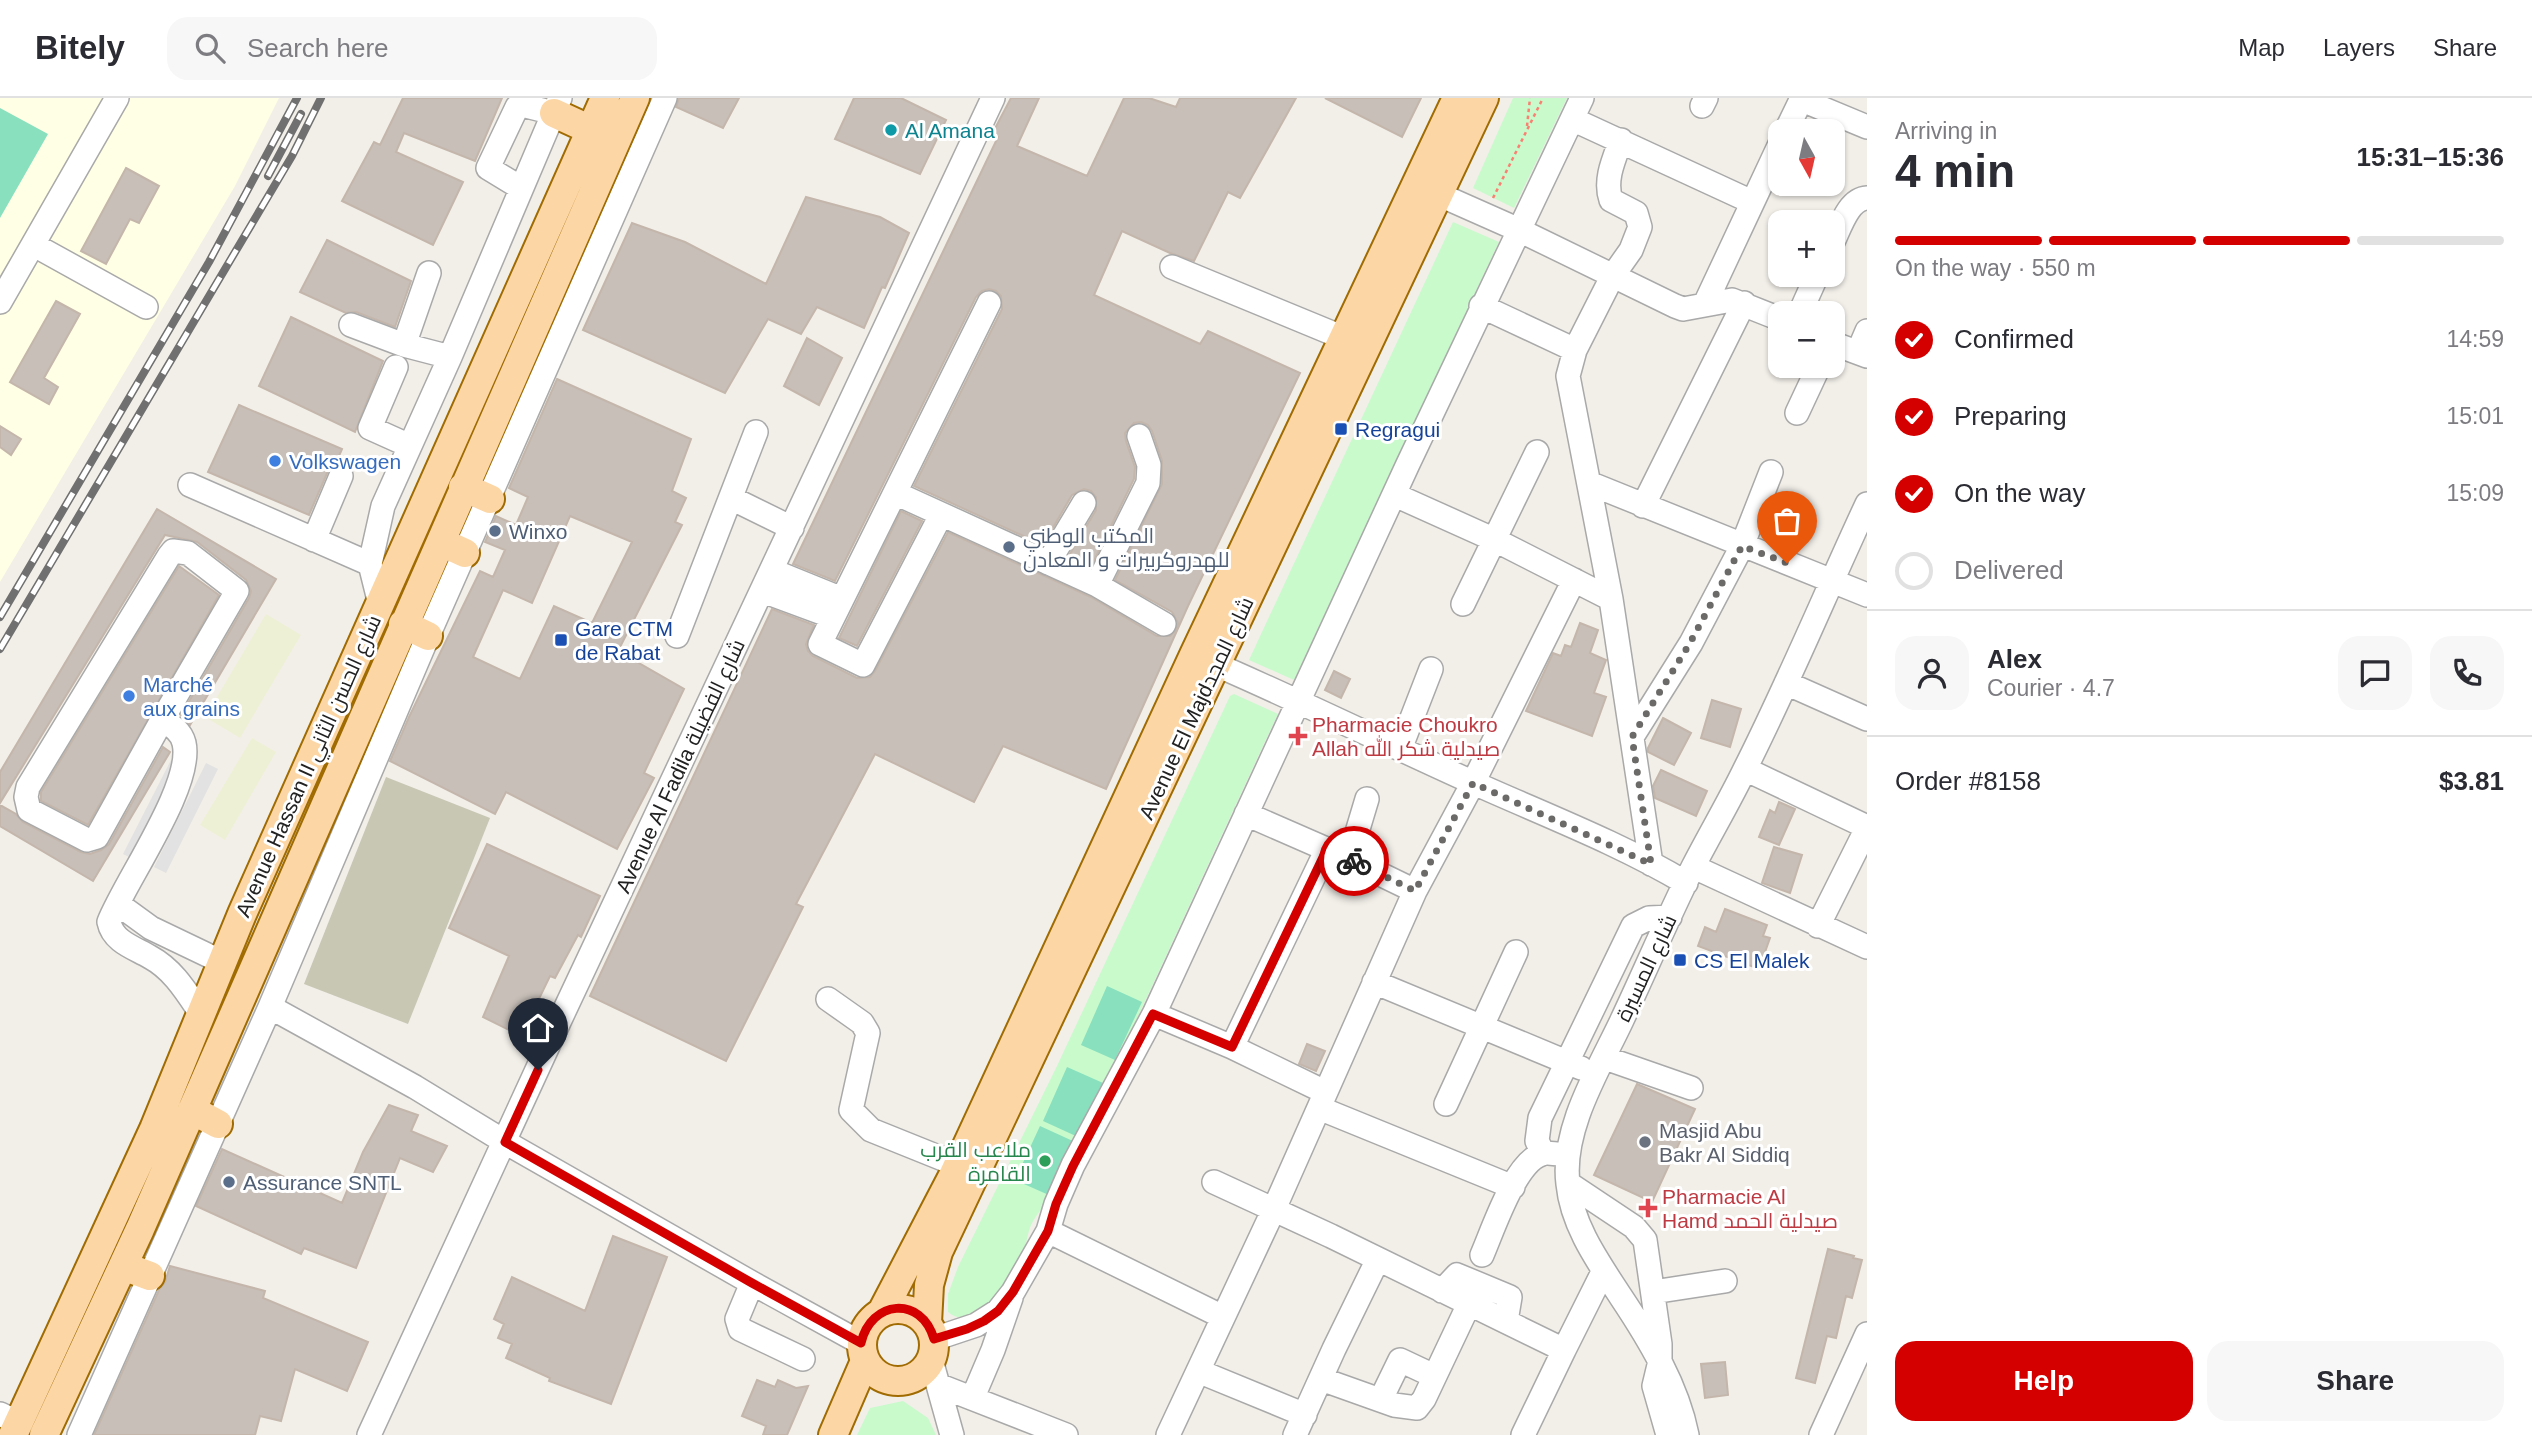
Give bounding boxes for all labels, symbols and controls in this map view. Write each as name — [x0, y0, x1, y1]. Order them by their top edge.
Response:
search box — [167, 17, 657, 80]
text: Bitely — [35, 29, 125, 66]
icon: search — [191, 29, 229, 67]
text: Search here — [247, 33, 389, 63]
text: Map — [2238, 34, 2285, 61]
text: Layers — [2323, 34, 2395, 61]
text: Share — [2433, 34, 2497, 61]
text: Arriving in — [1895, 118, 1997, 144]
place label: Al Amana — [905, 119, 995, 142]
north arrow — [1768, 119, 1844, 196]
map controls — [1768, 119, 1845, 378]
marker: Al Amana — [883, 122, 899, 138]
text: 15:31–15:36 — [2357, 142, 2504, 172]
text: 4 min — [1895, 145, 2015, 197]
button: + — [1768, 210, 1845, 287]
text: On the way · 550 m — [1895, 255, 2096, 281]
button: − — [1768, 301, 1845, 378]
icon: check — [1895, 321, 1933, 359]
text: Confirmed — [1954, 324, 2074, 354]
text: 14:59 — [2446, 326, 2504, 352]
icon: check — [1895, 398, 1933, 436]
text: Preparing — [1954, 401, 2067, 431]
text: 15:01 — [2446, 403, 2504, 429]
place label: Regragui — [1355, 418, 1440, 441]
marker: Regragui — [1333, 421, 1349, 437]
place label: Volkswagen — [289, 450, 401, 473]
marker: Volkswagen — [267, 453, 283, 469]
icon: check — [1895, 475, 1933, 513]
text: On the way — [1954, 478, 2086, 508]
text: 15:09 — [2446, 480, 2504, 506]
pin — [1757, 491, 1817, 563]
icon: bag — [1768, 502, 1806, 540]
place label: Winxo — [509, 520, 567, 543]
marker: Winxo — [487, 523, 503, 539]
place label: المكتب الوطني للهدروكربيرات و المعادن — [1023, 524, 1229, 573]
marker: المكتب الوطني للهدروكربيرات و المعادن — [1001, 539, 1017, 555]
text: Delivered — [1954, 555, 2064, 585]
street label: Avenue El Majdشارع المجد — [1134, 593, 1260, 824]
street label: Avenue Hassan II شارع الحسن الثاني — [231, 612, 390, 923]
place label: Gare CTM de Rabat — [575, 617, 673, 664]
marker: Gare CTM de Rabat — [553, 632, 569, 648]
street label: Avenue Al Fadila شارع الفضيلة — [611, 636, 752, 898]
button: person — [1895, 636, 1969, 710]
button: chat — [2338, 636, 2412, 710]
button: phone — [2430, 636, 2504, 710]
text: Alex — [1987, 644, 2042, 674]
place label: Marché aux grains — [143, 673, 240, 720]
text: Courier · 4.7 — [1987, 675, 2115, 701]
marker: Marché aux grains — [121, 688, 137, 704]
place label: Pharmacie Choukro Allah صيدلية شكر الله — [1312, 713, 1500, 761]
marker: Pharmacie Choukro Allah صيدلية شكر الله — [1290, 728, 1306, 744]
text: Order #8158 — [1895, 766, 2041, 796]
text: $3.81 — [2439, 766, 2504, 796]
courier — [1319, 826, 1389, 896]
icon: bike — [1335, 842, 1373, 880]
street label: شارع المسيرة — [1611, 911, 1683, 1026]
place label: CS El Malek — [1694, 949, 1810, 972]
marker: CS El Malek — [1672, 952, 1688, 968]
pin — [508, 998, 568, 1070]
icon: home — [519, 1009, 557, 1047]
place label: Masjid Abu Bakr Al Siddiq — [1659, 1119, 1790, 1166]
marker: Masjid Abu Bakr Al Siddiq — [1637, 1134, 1653, 1150]
place label: ملاعب القرب القامرة — [920, 1138, 1031, 1186]
marker: ملاعب القرب القامرة — [1037, 1153, 1053, 1169]
place label: Assurance SNTL — [243, 1171, 402, 1194]
marker: Assurance SNTL — [221, 1174, 237, 1190]
place label: Pharmacie Al Hamd صيدلية الحمد — [1662, 1185, 1838, 1232]
marker: Pharmacie Al Hamd صيدلية الحمد — [1640, 1200, 1656, 1216]
button: Help — [1895, 1341, 2193, 1421]
button: Share — [2207, 1341, 2504, 1421]

